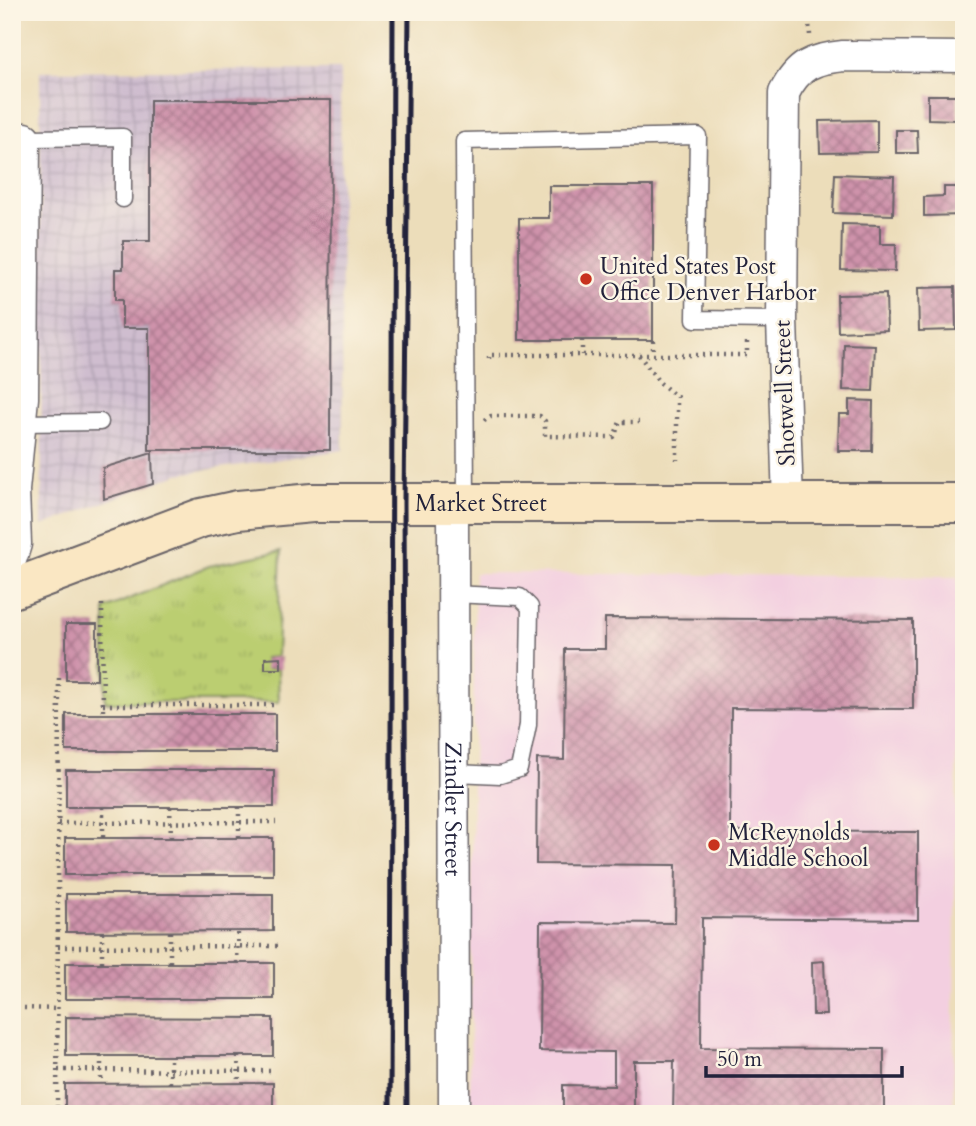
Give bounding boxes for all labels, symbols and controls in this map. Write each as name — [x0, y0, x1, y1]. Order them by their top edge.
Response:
place label: United States Post Office Denver Harbor — [600, 251, 817, 308]
marker: United States Post Office Denver Harbor — [578, 271, 594, 287]
street label: Shotwell Street — [766, 320, 803, 466]
street label: Market Street — [415, 488, 547, 519]
street label: Zindler Street — [437, 742, 469, 876]
place label: McReynolds Middle School — [728, 817, 869, 874]
marker: McReynolds Middle School — [706, 837, 722, 853]
scale bar — [706, 1035, 902, 1079]
text: 50 m — [717, 1045, 762, 1074]

